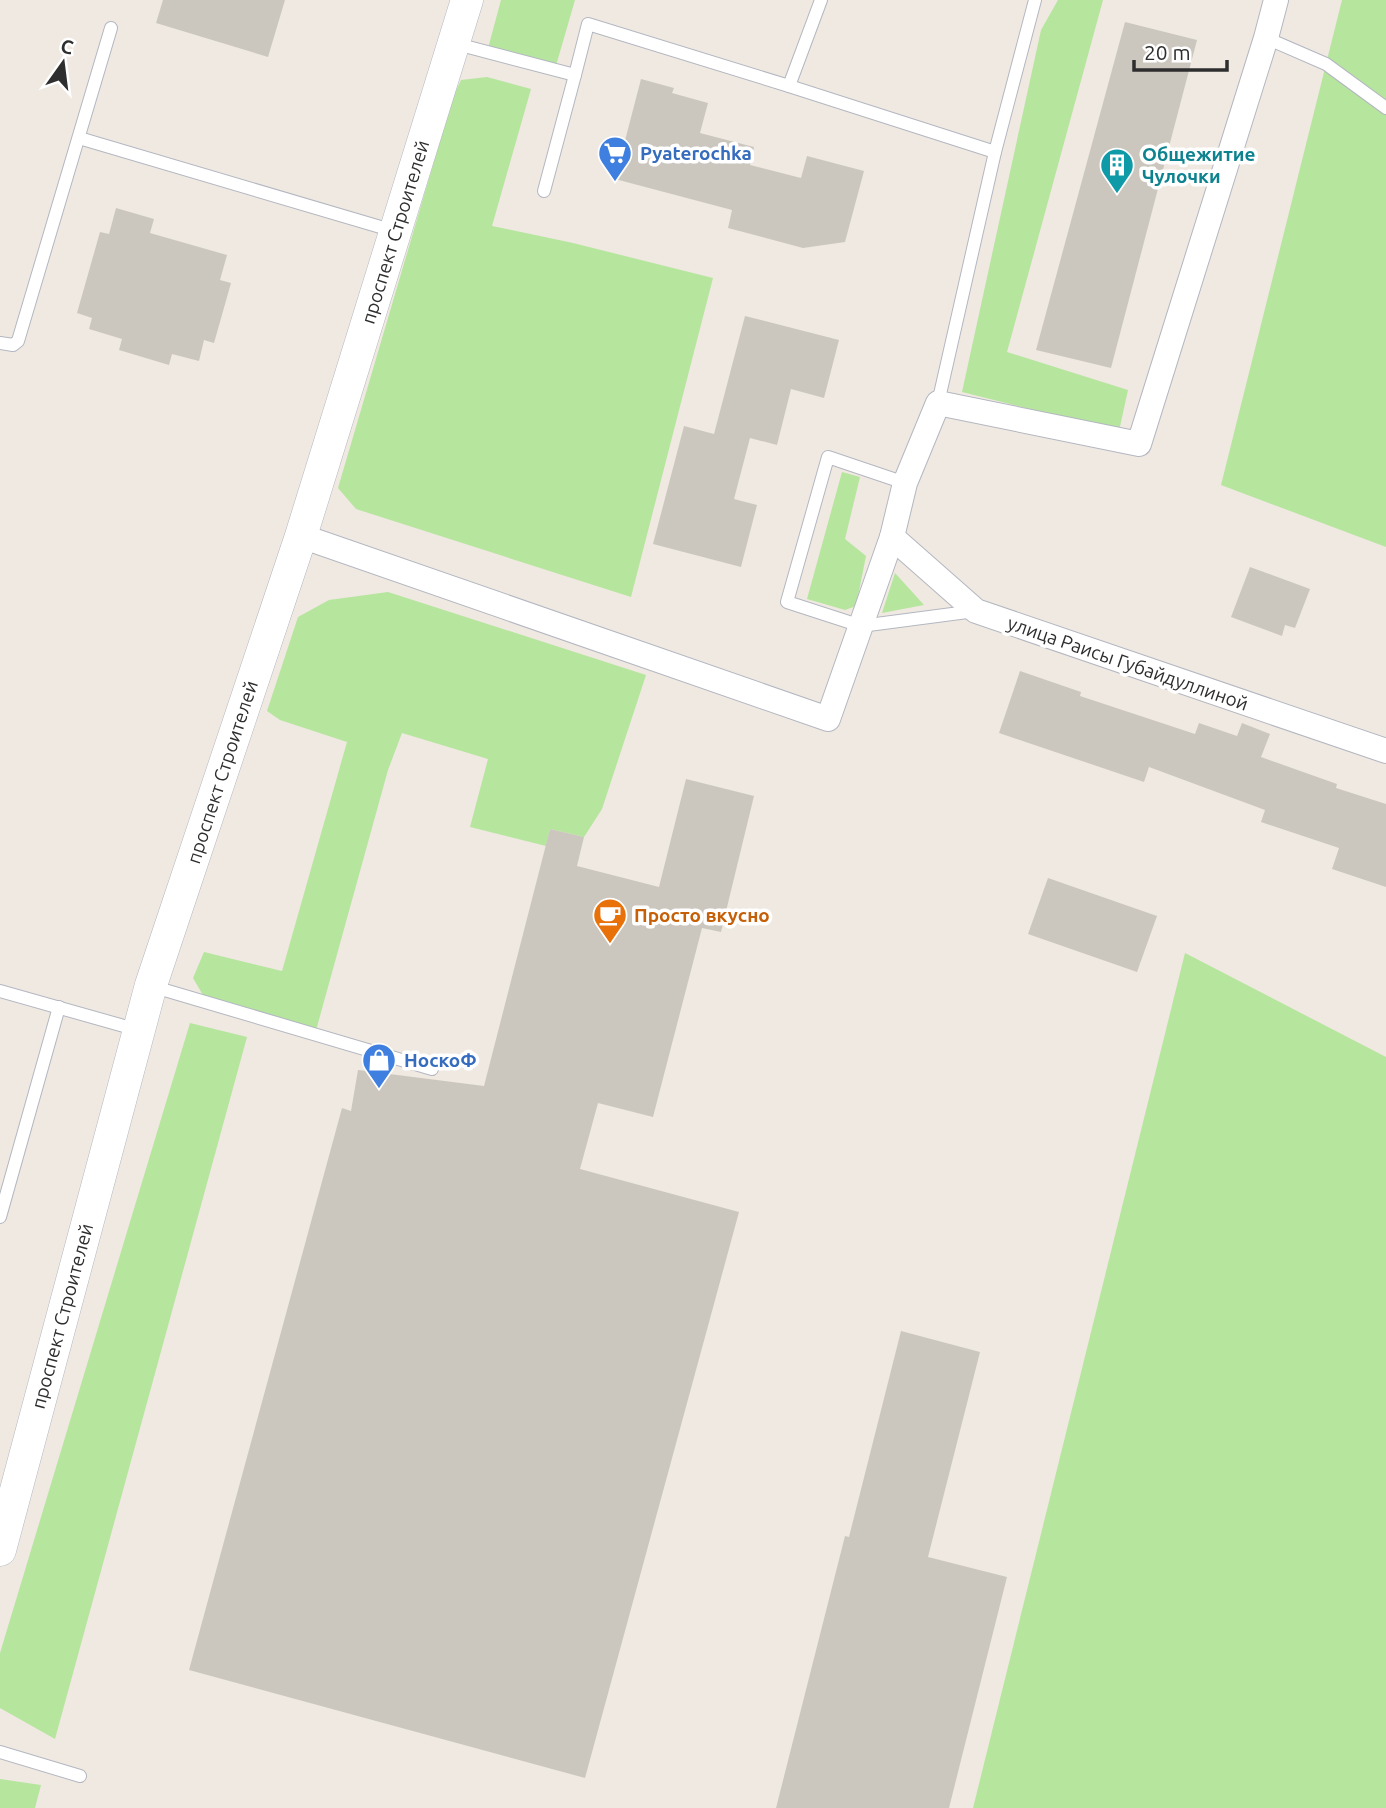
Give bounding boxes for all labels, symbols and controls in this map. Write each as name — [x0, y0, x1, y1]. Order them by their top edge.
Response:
north arrow — [28, 28, 98, 98]
scale bar — [1134, 28, 1227, 72]
text: С — [59, 34, 76, 59]
text: 20 m — [1144, 40, 1191, 64]
supermarket icon: Pyaterochka — [596, 134, 634, 183]
street label: проспект Строителей — [357, 137, 433, 327]
place label: Pyaterochka — [640, 142, 752, 164]
place label: Общежитие Чулочки — [1142, 143, 1255, 187]
building icon: Общежитие Чулочки — [1098, 146, 1136, 195]
street label: улица Раисы Губайдуллиной — [1005, 611, 1251, 715]
street label: проспект Строителей — [182, 678, 262, 866]
cafe icon: Просто вкусно — [591, 896, 629, 945]
place label: Просто вкусно — [634, 904, 770, 926]
shop icon: НоскоФ — [360, 1041, 398, 1090]
place label: НоскоФ — [404, 1049, 477, 1071]
street label: проспект Строителей — [27, 1221, 97, 1411]

